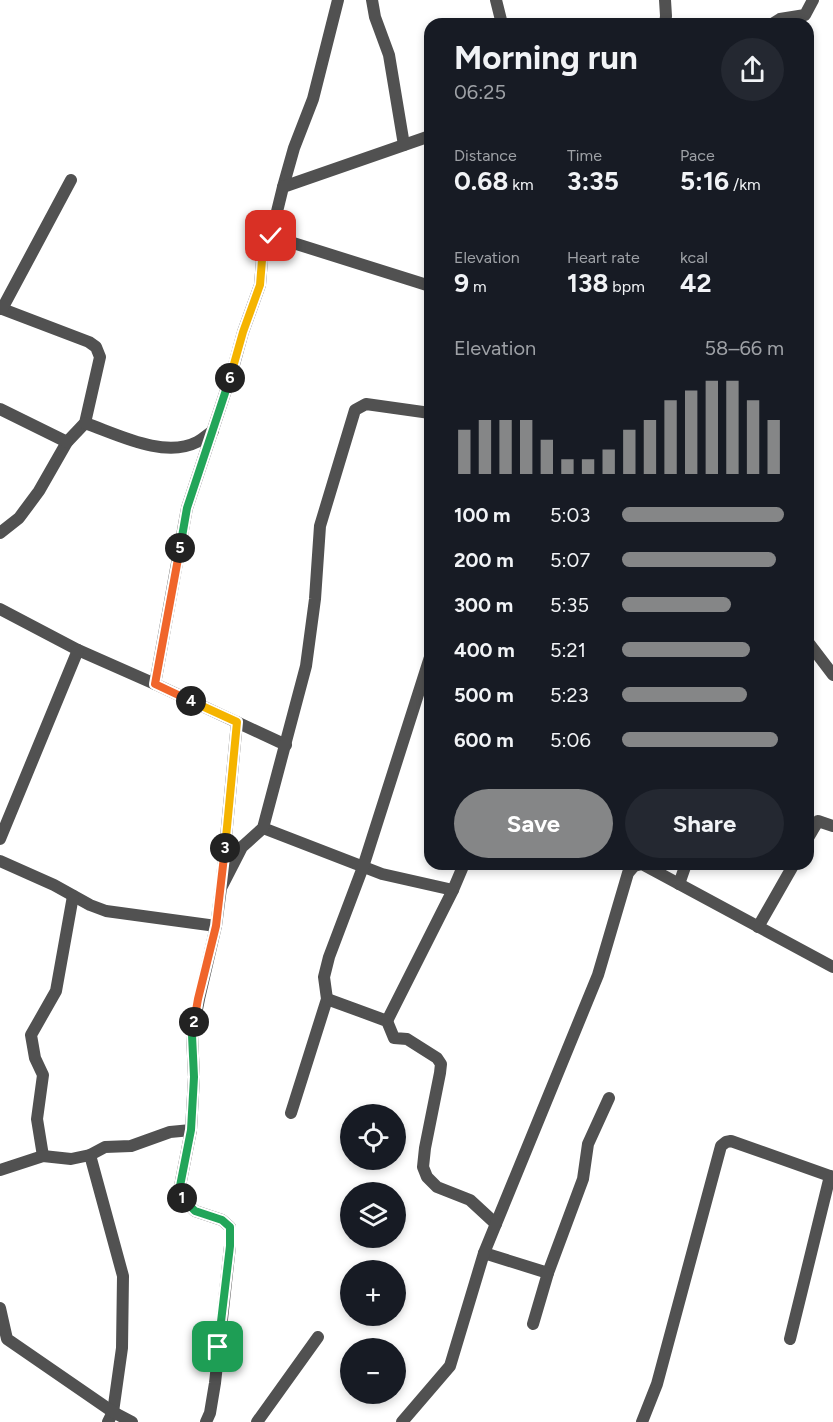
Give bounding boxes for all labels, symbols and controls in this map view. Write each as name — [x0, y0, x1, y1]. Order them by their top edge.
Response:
text: Morning run — [454, 38, 638, 77]
button: share — [721, 38, 784, 101]
text: 06:25 — [454, 80, 506, 104]
text: Distance — [454, 146, 517, 165]
text: Time — [567, 146, 602, 165]
text: Pace — [680, 146, 715, 165]
text: 0.68 — [454, 165, 508, 197]
text: 3:35 — [567, 165, 619, 197]
text: 5:16 — [680, 165, 729, 197]
text: km — [508, 175, 534, 194]
text: /km — [729, 175, 761, 194]
pin — [245, 210, 296, 261]
icon: check — [254, 219, 287, 252]
text: Elevation — [454, 248, 520, 267]
text: Heart rate — [567, 248, 640, 267]
text: kcal — [680, 248, 708, 267]
text: 9 — [454, 267, 469, 299]
text: 138 — [567, 267, 608, 299]
text: 42 — [680, 267, 712, 299]
text: m — [469, 277, 487, 296]
text: bpm — [608, 277, 645, 296]
text: Elevation — [454, 336, 536, 360]
text: 58–66 m — [705, 336, 784, 360]
pin: 6 — [215, 363, 245, 393]
text: 6 — [225, 368, 235, 387]
text: 100 m — [454, 503, 511, 527]
text: 5:03 — [550, 503, 590, 527]
pin: 5 — [165, 533, 195, 563]
text: 5 — [175, 538, 185, 557]
text: 200 m — [454, 548, 514, 572]
text: 5:07 — [550, 548, 590, 572]
text: 300 m — [454, 593, 513, 617]
text: 5:35 — [550, 593, 589, 617]
text: 400 m — [454, 638, 515, 662]
text: 5:21 — [550, 638, 586, 662]
text: 500 m — [454, 683, 514, 707]
text: 5:23 — [550, 683, 589, 707]
pin: 4 — [176, 686, 206, 716]
text: 4 — [186, 691, 196, 710]
text: 600 m — [454, 728, 514, 752]
text: 5:06 — [550, 728, 591, 752]
button: Save — [454, 789, 613, 858]
button: Share — [625, 789, 784, 858]
pin: 3 — [210, 833, 240, 863]
text: 3 — [221, 838, 229, 857]
pin: 2 — [179, 1007, 209, 1037]
text: 2 — [189, 1012, 199, 1031]
map controls — [340, 1104, 406, 1404]
button: locate — [340, 1104, 406, 1170]
button: layers — [340, 1182, 406, 1248]
pin: 1 — [167, 1183, 197, 1213]
text: 1 — [179, 1188, 185, 1207]
button: + — [340, 1260, 406, 1326]
pin — [192, 1321, 243, 1372]
icon: arrive — [201, 1330, 234, 1363]
button: − — [340, 1338, 406, 1404]

